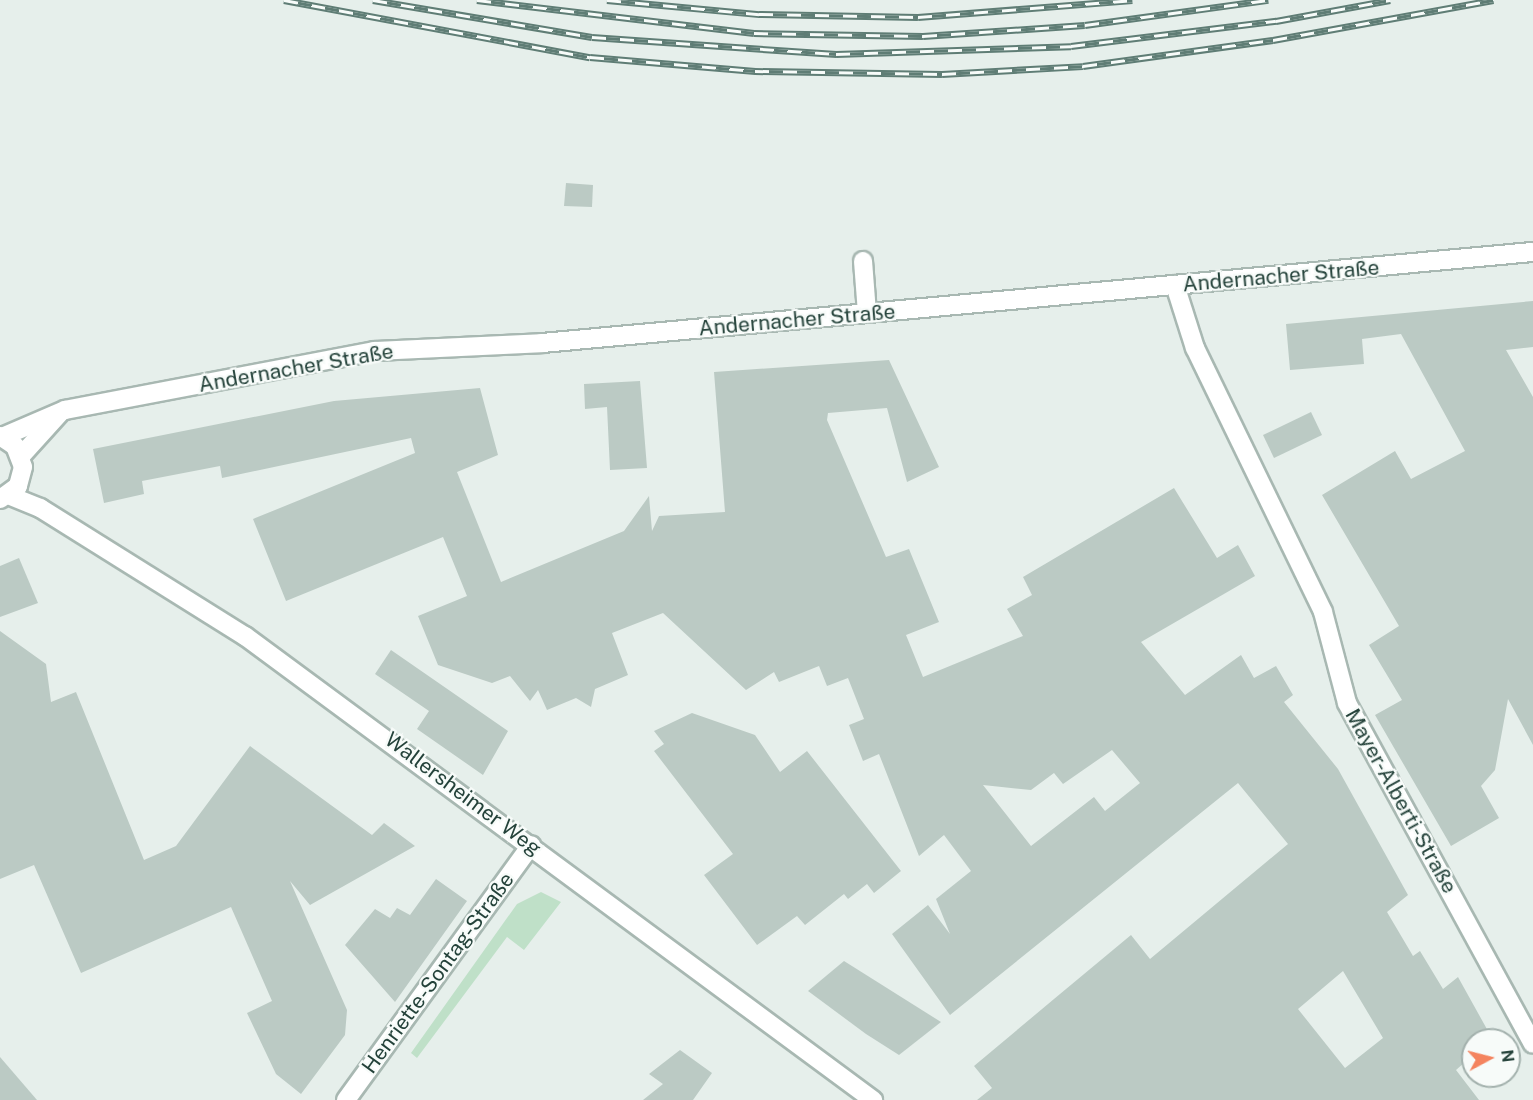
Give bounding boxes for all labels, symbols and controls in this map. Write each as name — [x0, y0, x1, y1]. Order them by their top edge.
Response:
street label: Andernacher Straße — [1182, 255, 1380, 297]
street label: Andernacher Straße — [698, 299, 896, 341]
street label: Andernacher Straße — [197, 338, 395, 398]
street label: Mayer-Alberti-Straße — [1340, 704, 1462, 898]
street label: Wallersheimer Weg — [380, 727, 546, 861]
street label: Henriette-Sontag-Straße — [357, 868, 519, 1078]
north arrow — [1461, 1028, 1521, 1088]
text: N — [1497, 1049, 1518, 1063]

